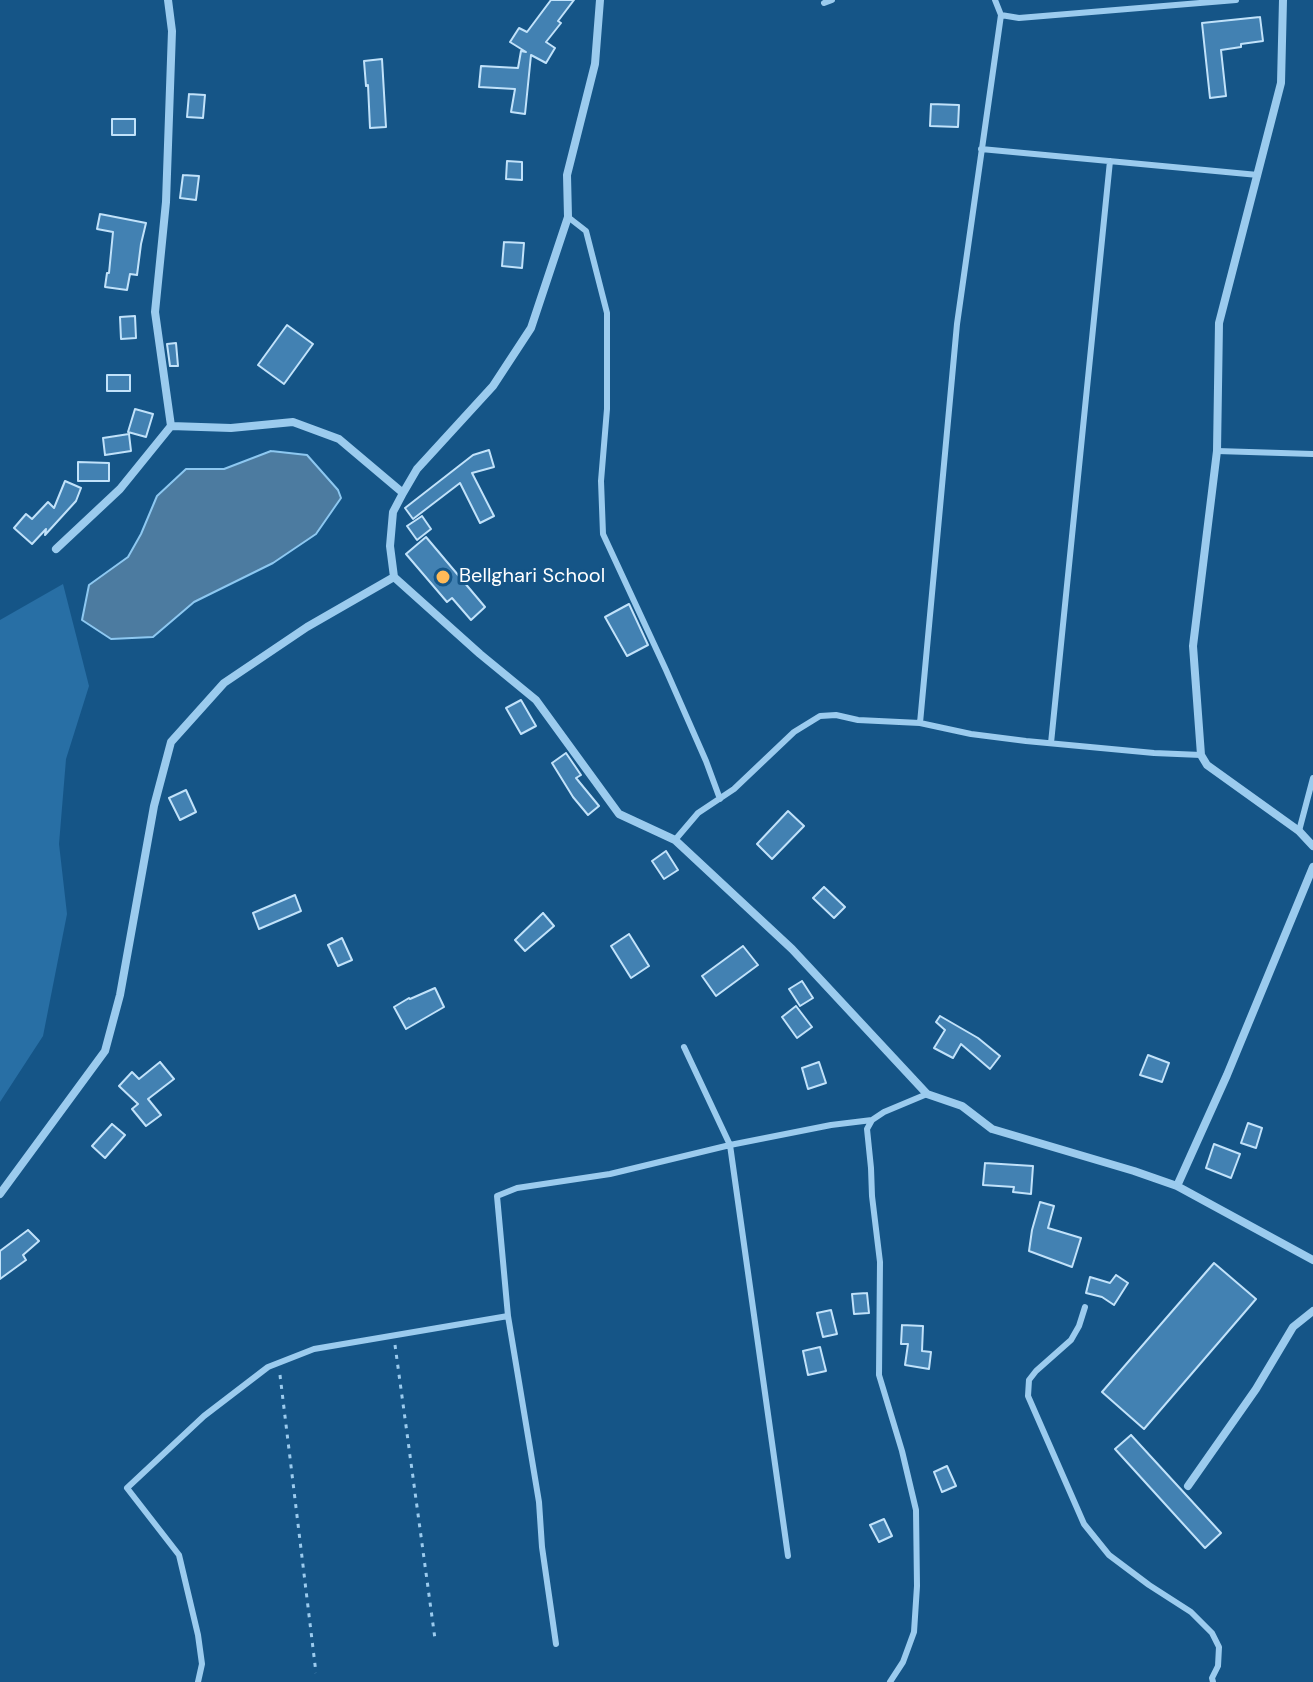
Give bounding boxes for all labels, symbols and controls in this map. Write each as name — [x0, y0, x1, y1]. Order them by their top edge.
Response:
place label: Bellghari School — [459, 565, 605, 589]
marker: Bellghari School — [434, 568, 452, 586]

